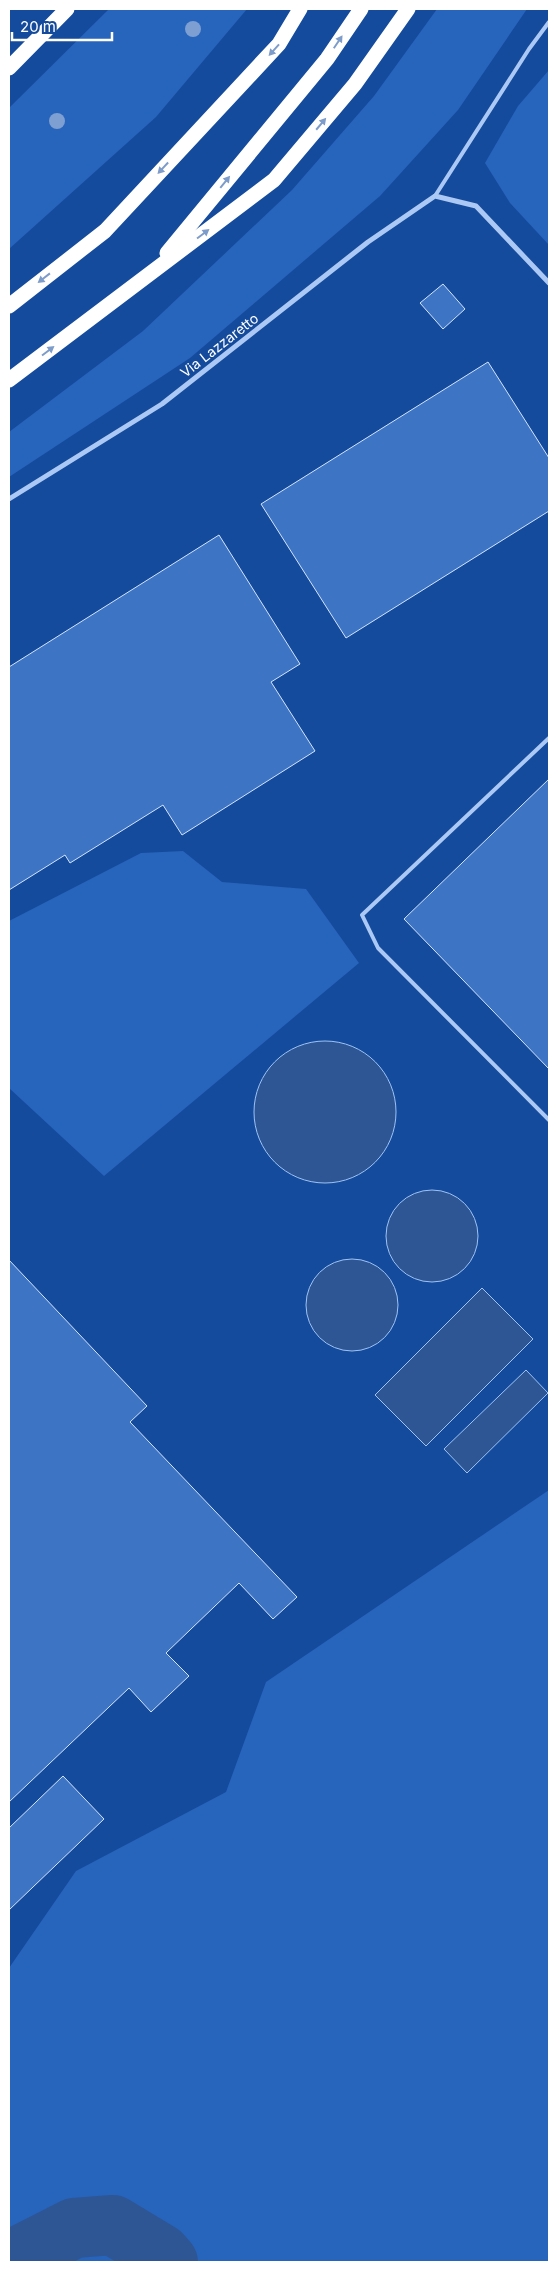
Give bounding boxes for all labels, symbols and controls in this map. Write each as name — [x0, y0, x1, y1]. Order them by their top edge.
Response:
scale bar — [12, 10, 112, 42]
text: 20 m — [20, 17, 56, 36]
one-way arrow — [333, 35, 343, 49]
one-way arrow — [268, 43, 280, 55]
one-way arrow — [315, 118, 326, 130]
one-way arrow — [157, 162, 169, 174]
one-way arrow — [220, 176, 231, 189]
one-way arrow — [196, 229, 210, 239]
one-way arrow — [38, 273, 51, 284]
street label: Via Lazzaretto — [177, 309, 261, 381]
one-way arrow — [41, 346, 55, 356]

